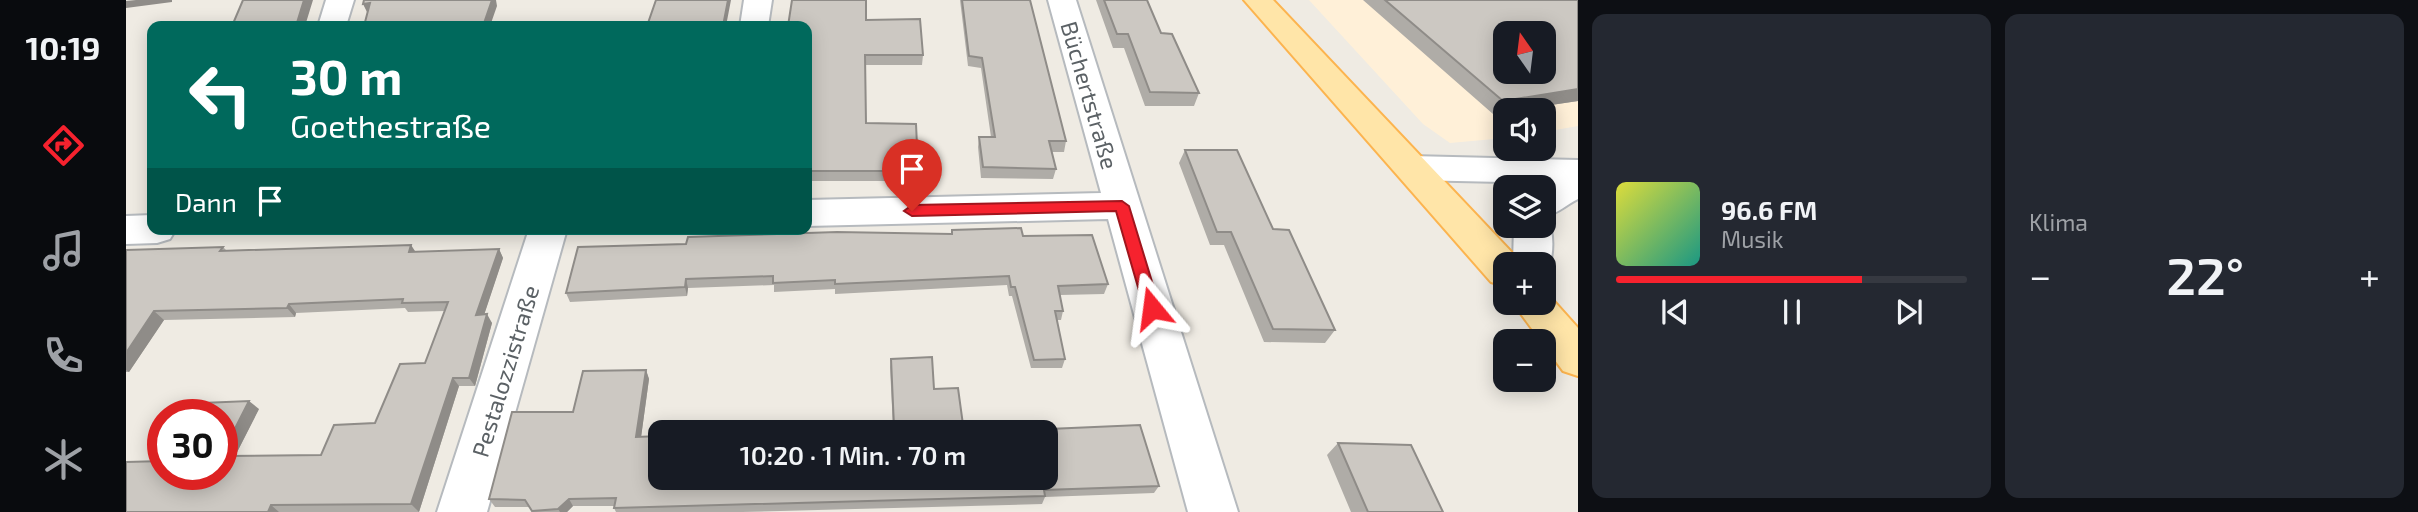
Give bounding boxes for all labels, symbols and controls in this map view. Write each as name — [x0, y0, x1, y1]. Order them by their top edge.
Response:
street label: Büchertstraße — [1056, 18, 1124, 172]
north arrow — [1493, 21, 1556, 84]
map controls — [1493, 21, 1556, 392]
text: 10:19 — [26, 28, 100, 66]
text: 30 m — [290, 46, 402, 105]
icon: left — [175, 49, 266, 140]
button: sound — [1493, 98, 1556, 161]
text: Goethestraße — [290, 106, 491, 144]
icon: directions — [39, 121, 88, 170]
pin — [882, 139, 942, 211]
icon: arrive — [893, 150, 931, 188]
button: layers — [1493, 175, 1556, 238]
icon: arrive — [251, 182, 289, 220]
text: Dann — [175, 186, 237, 217]
text: 96.6 FM — [1721, 194, 1817, 225]
text: Klima — [2029, 208, 2088, 236]
text: Musik — [1721, 225, 1783, 253]
icon: music — [39, 226, 88, 275]
text: 22° — [2166, 243, 2244, 305]
button: + — [1493, 252, 1556, 315]
text: − — [2029, 252, 2051, 298]
text: + — [2359, 252, 2380, 298]
position arrow — [1115, 271, 1189, 345]
street label: Pestalozzistraße — [466, 282, 544, 460]
icon: previous — [1656, 293, 1694, 331]
icon: pause — [1773, 293, 1811, 331]
icon: next — [1890, 293, 1928, 331]
button: − — [1493, 329, 1556, 392]
icon: phone — [39, 331, 88, 380]
speed limit sign: 30 — [147, 399, 238, 490]
icon: climate — [39, 435, 88, 484]
text: 10:20 · 1 Min. · 70 m — [740, 439, 966, 470]

